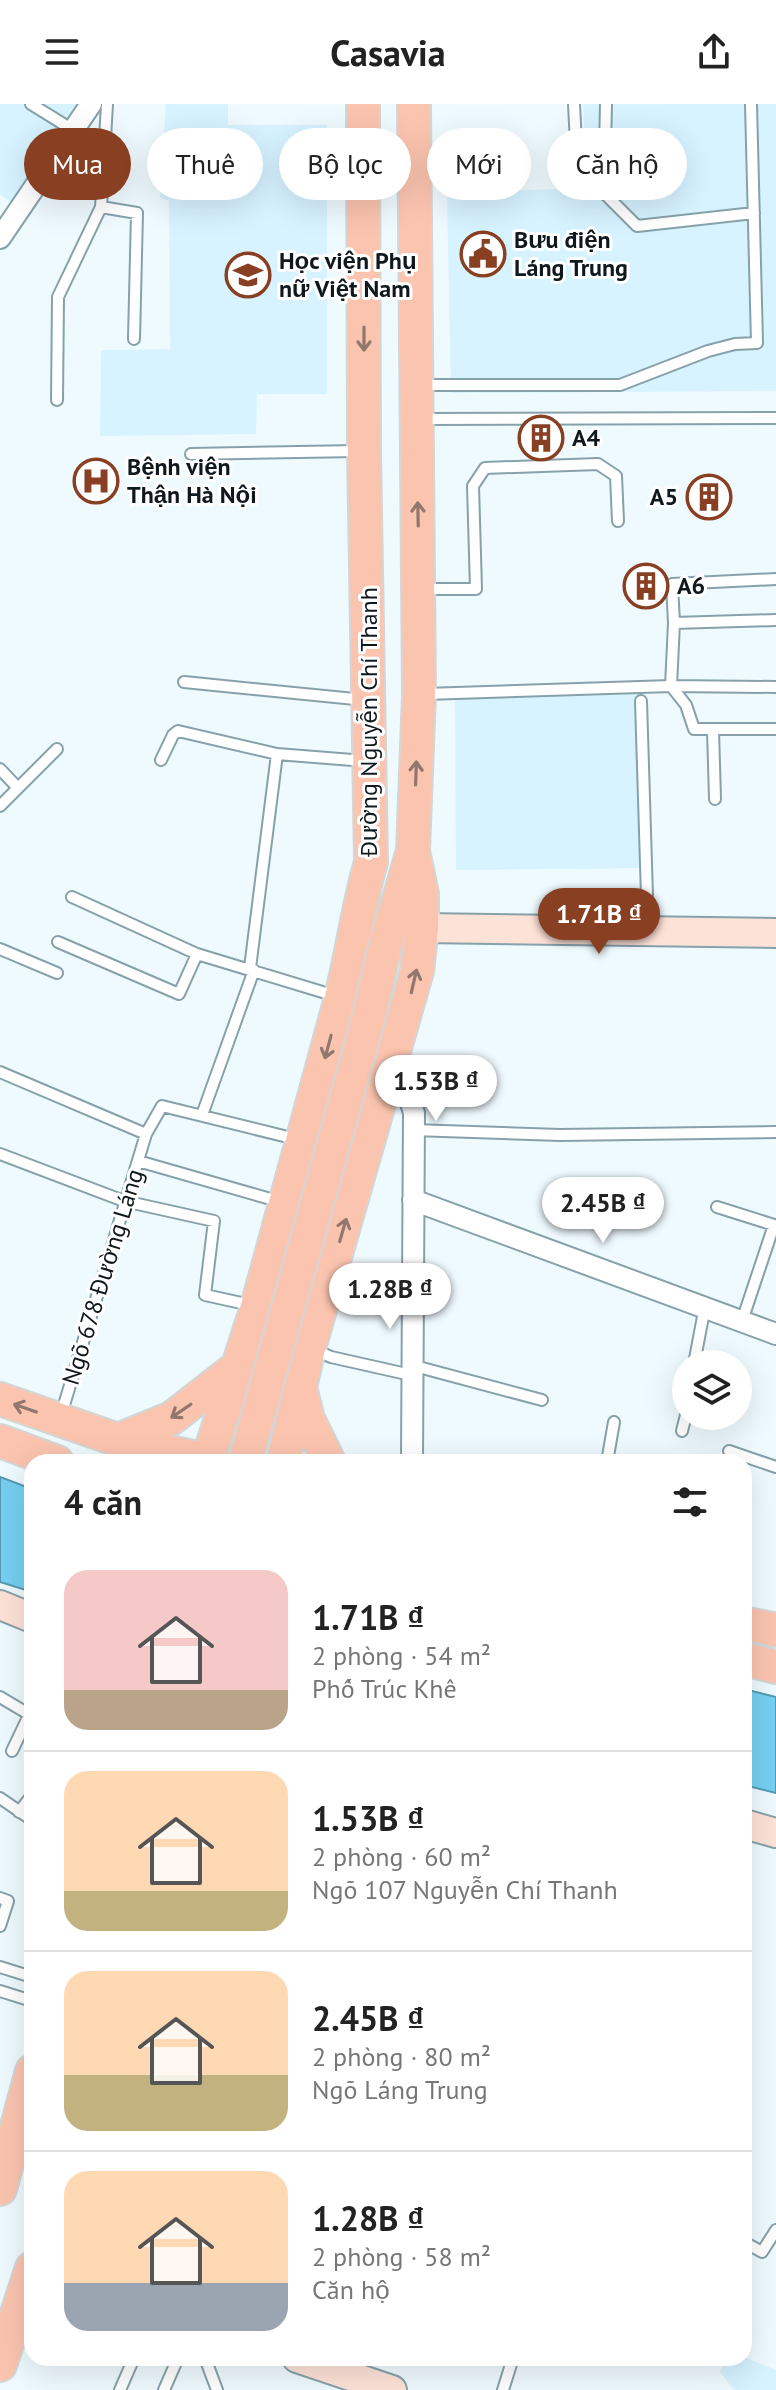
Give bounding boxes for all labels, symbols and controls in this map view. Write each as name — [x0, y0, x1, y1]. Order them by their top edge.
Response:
text: Casavia — [330, 29, 446, 76]
icon: menu — [40, 30, 84, 74]
icon: share — [692, 30, 736, 74]
chip: Mua — [24, 128, 131, 200]
chip: Thuê — [147, 128, 263, 200]
chip: Bộ lọc — [279, 128, 411, 200]
chip: Mới — [427, 128, 531, 200]
chip: Căn hộ — [547, 128, 687, 200]
place label: Bưu điện Láng Trung — [514, 224, 628, 283]
public building icon: Bưu điện Láng Trung — [459, 230, 507, 278]
place label: Học viện Phụ nữ Việt Nam — [279, 245, 417, 304]
school or university icon: Học viện Phụ nữ Việt Nam — [224, 251, 272, 299]
one-way arrow — [356, 325, 372, 352]
building icon: A4 — [517, 414, 565, 462]
place label: A4 — [572, 422, 601, 453]
place label: Bệnh viện Thận Hà Nội — [127, 451, 257, 510]
hospital icon: Bệnh viện Thận Hà Nội — [72, 457, 120, 505]
building icon: A5 — [685, 473, 733, 521]
place label: A5 — [650, 481, 678, 512]
one-way arrow — [410, 501, 425, 528]
building icon: A6 — [622, 562, 670, 610]
place label: A6 — [677, 570, 705, 601]
street label: Đường Nguyễn Chí Thanh — [353, 587, 384, 858]
one-way arrow — [409, 760, 424, 787]
pin: 1.71B ₫ — [525, 888, 673, 956]
text: 1.71B ₫ — [556, 897, 642, 930]
one-way arrow — [407, 968, 422, 994]
one-way arrow — [319, 1034, 334, 1060]
pin: 1.53B ₫ — [362, 1055, 510, 1123]
text: 1.53B ₫ — [393, 1064, 479, 1097]
street label: Ngõ 678 Đường Láng — [55, 1165, 150, 1389]
pin: 2.45B ₫ — [529, 1177, 677, 1245]
text: 2.45B ₫ — [560, 1186, 646, 1219]
one-way arrow — [336, 1218, 351, 1244]
pin: 1.28B ₫ — [316, 1263, 464, 1331]
text: 1.28B ₫ — [347, 1272, 433, 1305]
map controls — [672, 1350, 752, 1430]
button: layers — [672, 1350, 752, 1430]
one-way arrow — [12, 1399, 37, 1414]
one-way arrow — [170, 1403, 193, 1419]
text: 4 căn — [64, 1480, 142, 1524]
icon: filters — [668, 1480, 712, 1524]
text: 1.71B ₫ — [312, 1595, 424, 1639]
icon: home — [128, 1602, 224, 1698]
text: 2 phòng · 54 m² — [312, 1639, 491, 1672]
text: Phố Trúc Khê — [312, 1672, 457, 1705]
text: 1.53B ₫ — [312, 1796, 424, 1840]
icon: home — [128, 1803, 224, 1899]
text: 2 phòng · 60 m² — [312, 1840, 491, 1873]
text: Ngõ 107 Nguyễn Chí Thanh — [312, 1873, 618, 1906]
text: 2.45B ₫ — [312, 1996, 424, 2040]
icon: home — [128, 2003, 224, 2099]
text: 2 phòng · 80 m² — [312, 2040, 491, 2073]
text: Ngõ Láng Trung — [312, 2073, 488, 2106]
text: 1.28B ₫ — [312, 2196, 424, 2240]
icon: home — [128, 2203, 224, 2299]
text: 2 phòng · 58 m² — [312, 2240, 491, 2273]
text: Căn hộ — [312, 2273, 390, 2306]

